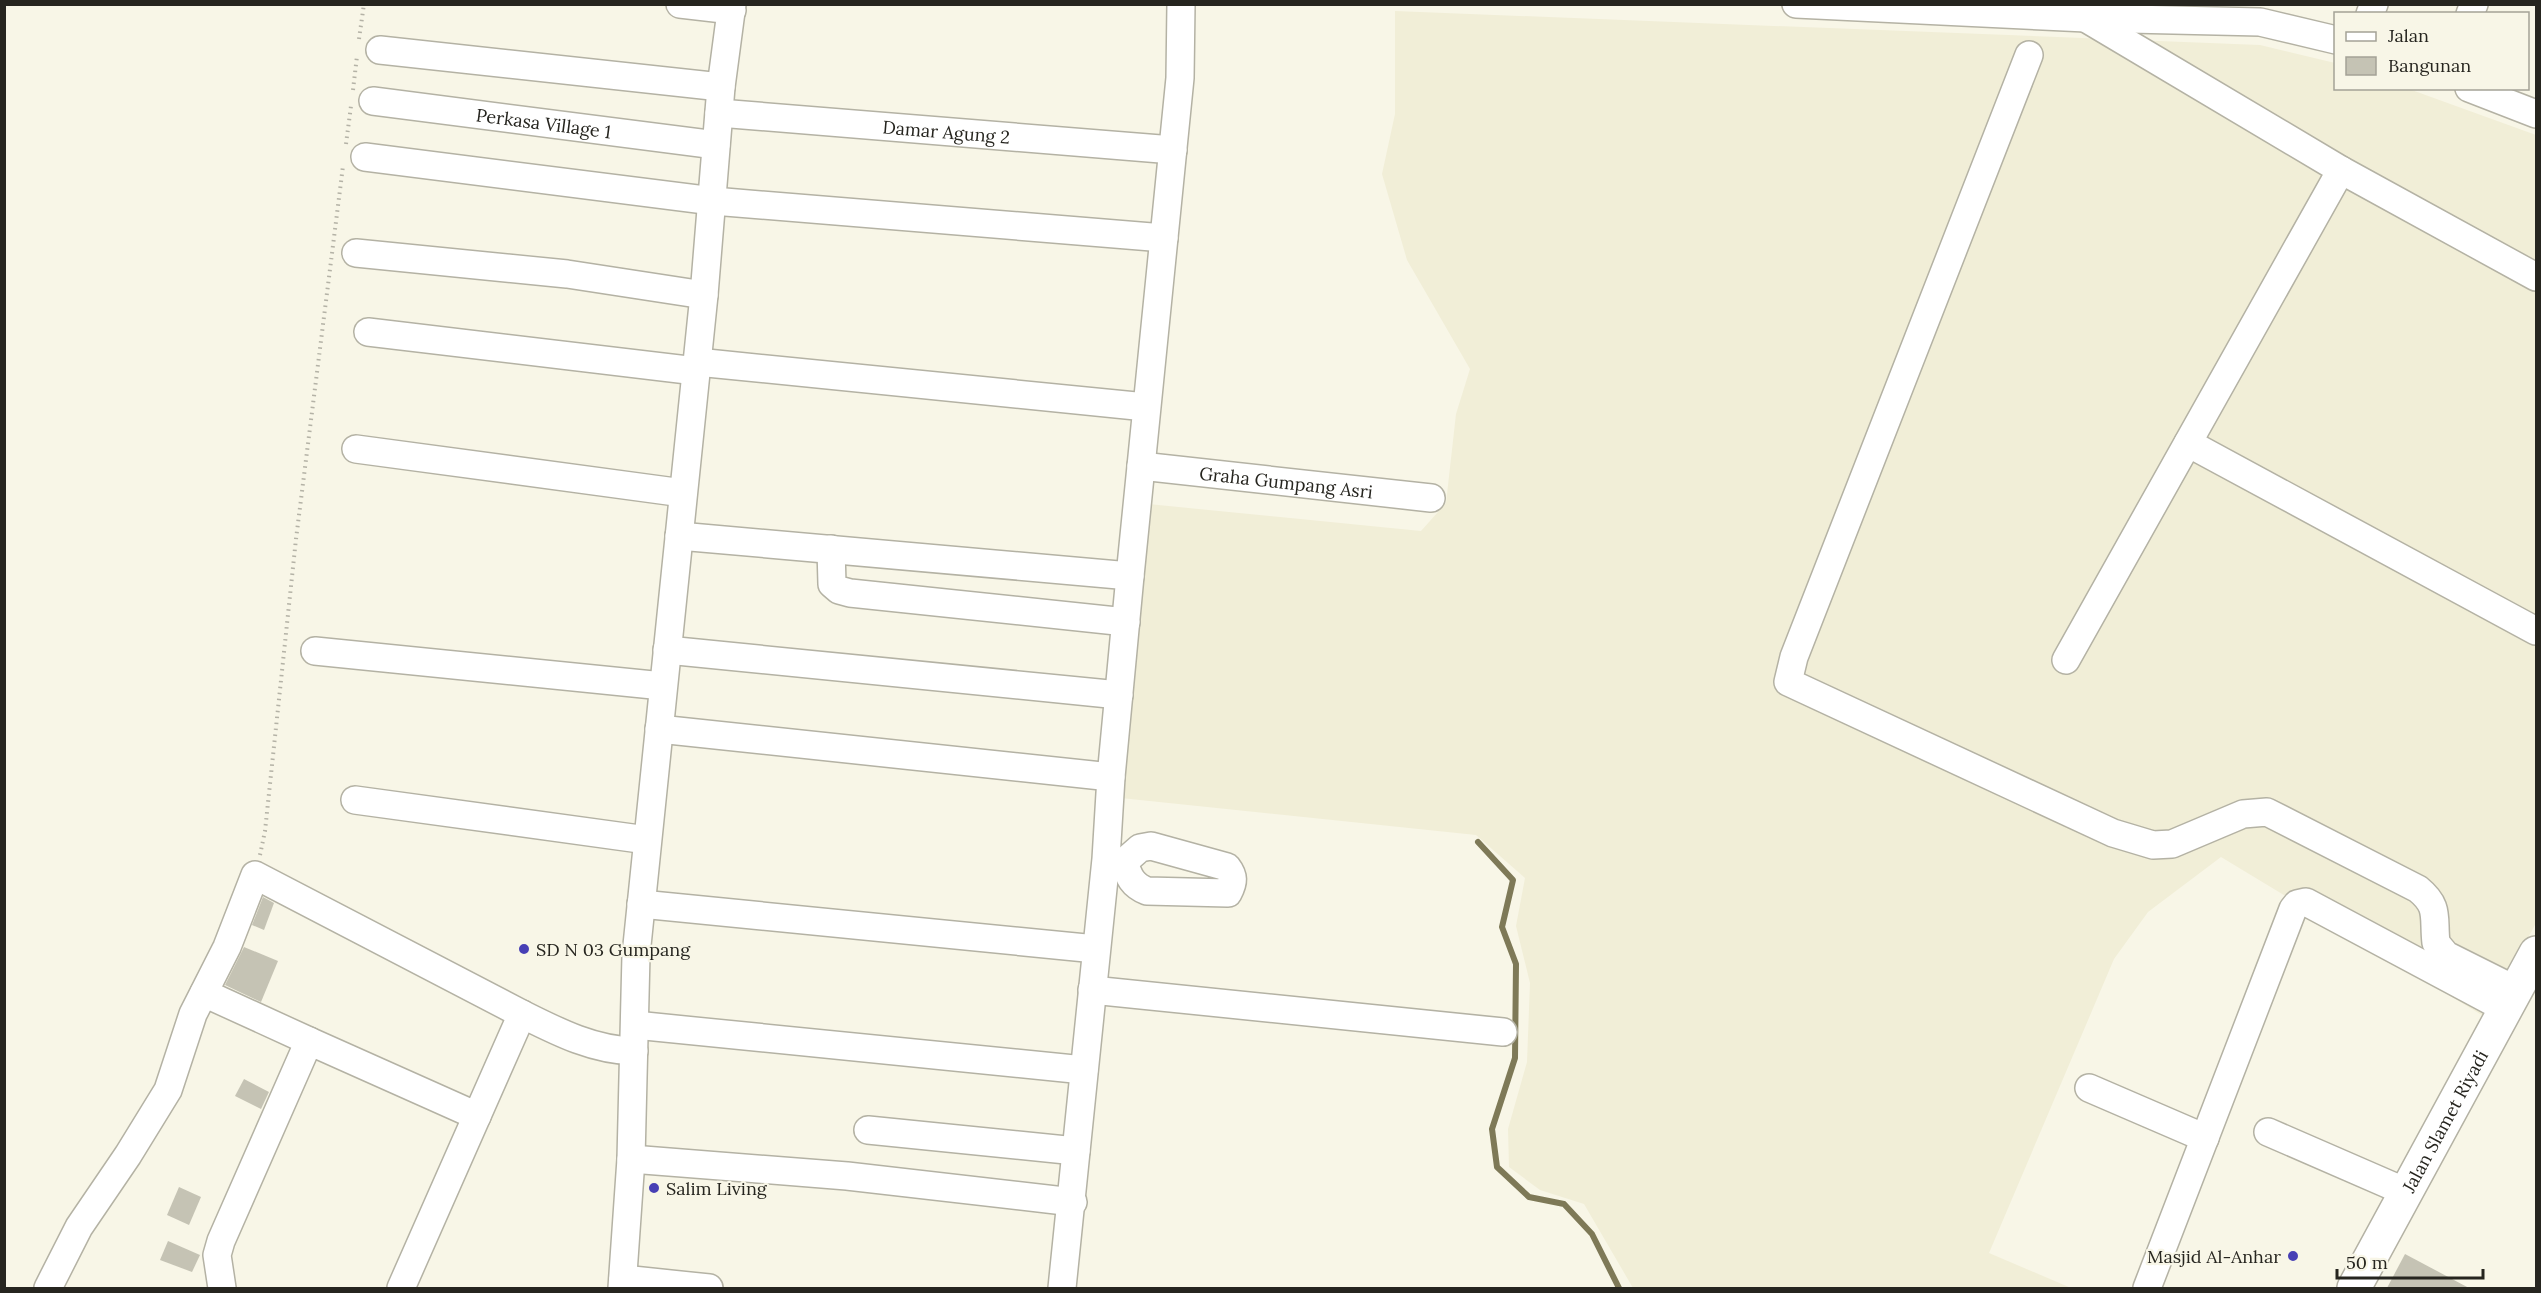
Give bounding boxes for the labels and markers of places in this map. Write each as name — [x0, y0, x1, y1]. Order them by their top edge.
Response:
place label: SD N 03 Gumpang — [536, 938, 691, 961]
marker: SD N 03 Gumpang — [517, 942, 531, 956]
place label: Salim Living — [666, 1177, 768, 1200]
marker: Salim Living — [647, 1181, 661, 1195]
place label: Masjid Al-Anhar — [2147, 1245, 2281, 1268]
marker: Masjid Al-Anhar — [2286, 1249, 2300, 1263]

